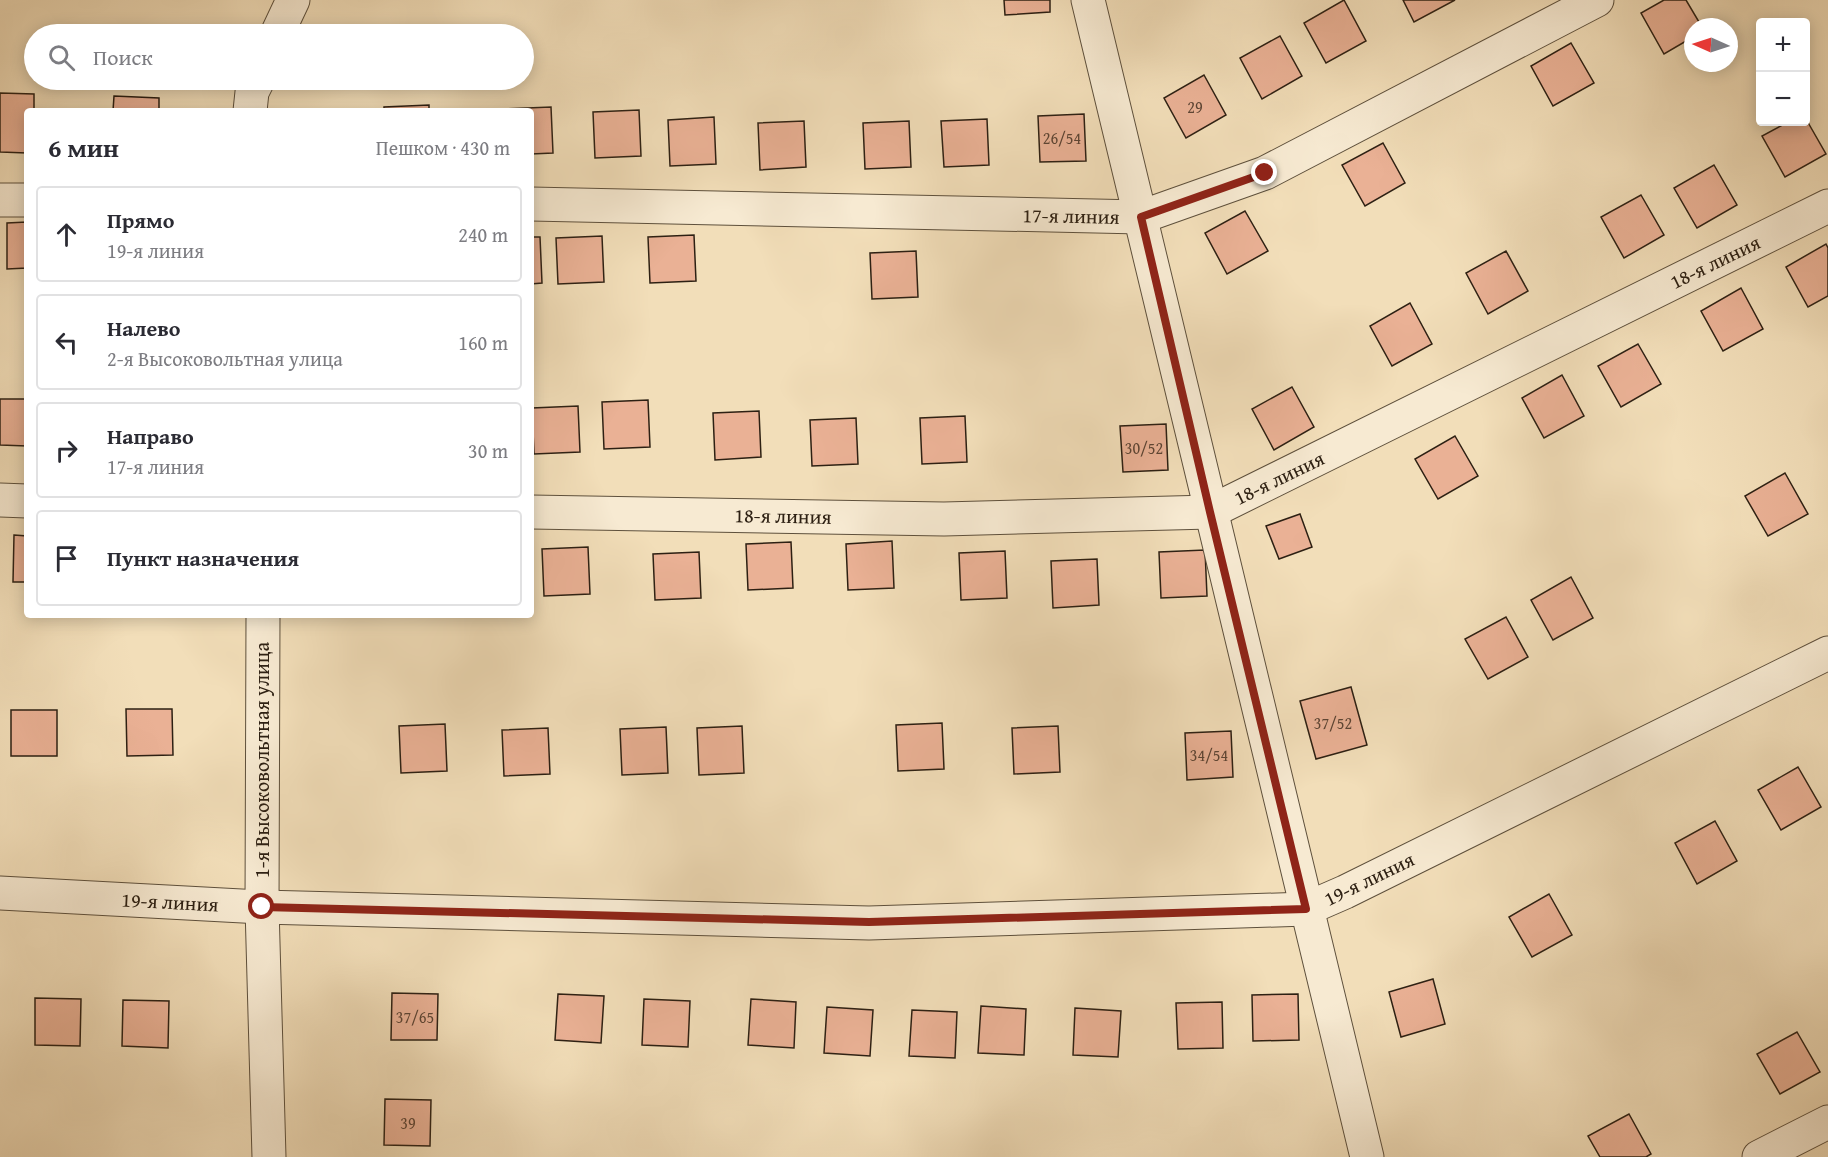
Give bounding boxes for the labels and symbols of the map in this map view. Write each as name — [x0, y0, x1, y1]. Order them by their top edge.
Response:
north arrow — [1684, 18, 1738, 72]
house number: 29 — [1187, 95, 1203, 119]
house number: 26/54 — [1043, 126, 1081, 150]
route end — [1251, 159, 1277, 185]
street label: 17-я линия — [1022, 200, 1120, 231]
street label: 18-я линия — [1665, 227, 1765, 296]
house number: 30/52 — [1125, 436, 1163, 460]
street label: 18-я линия — [1229, 443, 1329, 512]
street label: 18-я линия — [734, 500, 832, 531]
street label: 1-я Высоковольтная улица — [247, 642, 276, 878]
house number: 37/52 — [1314, 711, 1352, 735]
house number: 34/54 — [1190, 743, 1228, 767]
street label: 19-я линия — [1319, 844, 1419, 913]
street label: 19-я линия — [121, 884, 219, 919]
route start — [248, 893, 274, 919]
house number: 37/65 — [396, 1005, 434, 1029]
house number: 39 — [400, 1111, 416, 1135]

